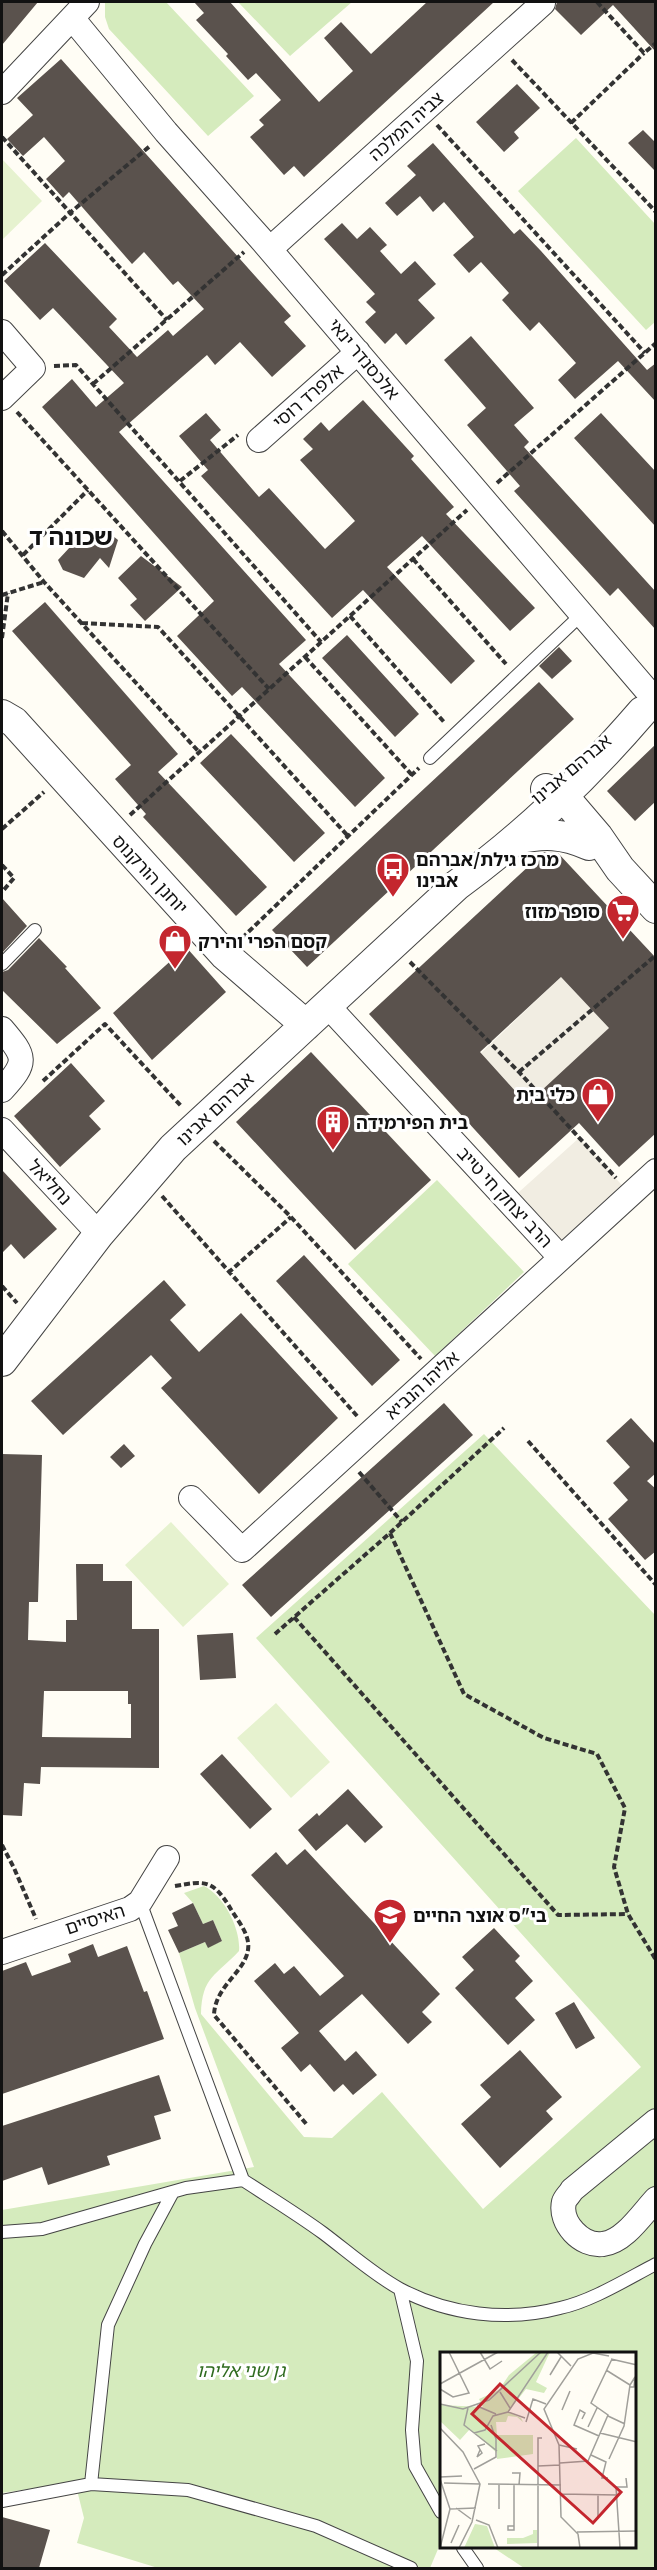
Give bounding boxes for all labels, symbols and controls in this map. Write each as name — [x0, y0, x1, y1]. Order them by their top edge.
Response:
street label: צביה המלכה — [364, 86, 448, 166]
street label: אלכסנדר ינאי — [323, 314, 405, 404]
street label: אלפרד רוסי — [268, 359, 348, 433]
district label: שכונה ד — [29, 521, 113, 552]
street label: אברהם אבינו — [526, 729, 616, 809]
street label: יוחנן הורקנוס — [107, 829, 193, 919]
place label: מרכז גילת/אברהם אבינו — [416, 848, 559, 892]
bus stop icon: מרכז גילת/אברהם אבינו — [375, 851, 411, 898]
supermarket icon: סופר מזוז — [605, 893, 641, 940]
place label: סופר מזוז — [525, 900, 600, 923]
shop icon: קסם הפרי והירק — [157, 923, 193, 970]
place label: קסם הפרי והירק — [198, 930, 327, 953]
street label: אברהם אבינו — [171, 1067, 259, 1151]
shop icon: כלי בית — [580, 1076, 616, 1123]
place label: כלי בית — [516, 1083, 575, 1106]
building icon: בית הפירמידה — [315, 1104, 351, 1151]
place label: בית הפירמידה — [356, 1111, 469, 1134]
street label: הרב יצחק חי טייב — [452, 1142, 558, 1252]
street label: נחליאל — [23, 1154, 77, 1210]
street label: אליהו הנביא — [380, 1346, 464, 1424]
school or university icon: בי"ס אוצר החיים — [372, 1897, 408, 1944]
street label: האיסיים — [62, 1899, 128, 1939]
place label: בי"ס אוצר החיים — [413, 1904, 547, 1927]
inset map — [440, 2352, 636, 2549]
park label: גן שני אליהו — [197, 2359, 286, 2382]

